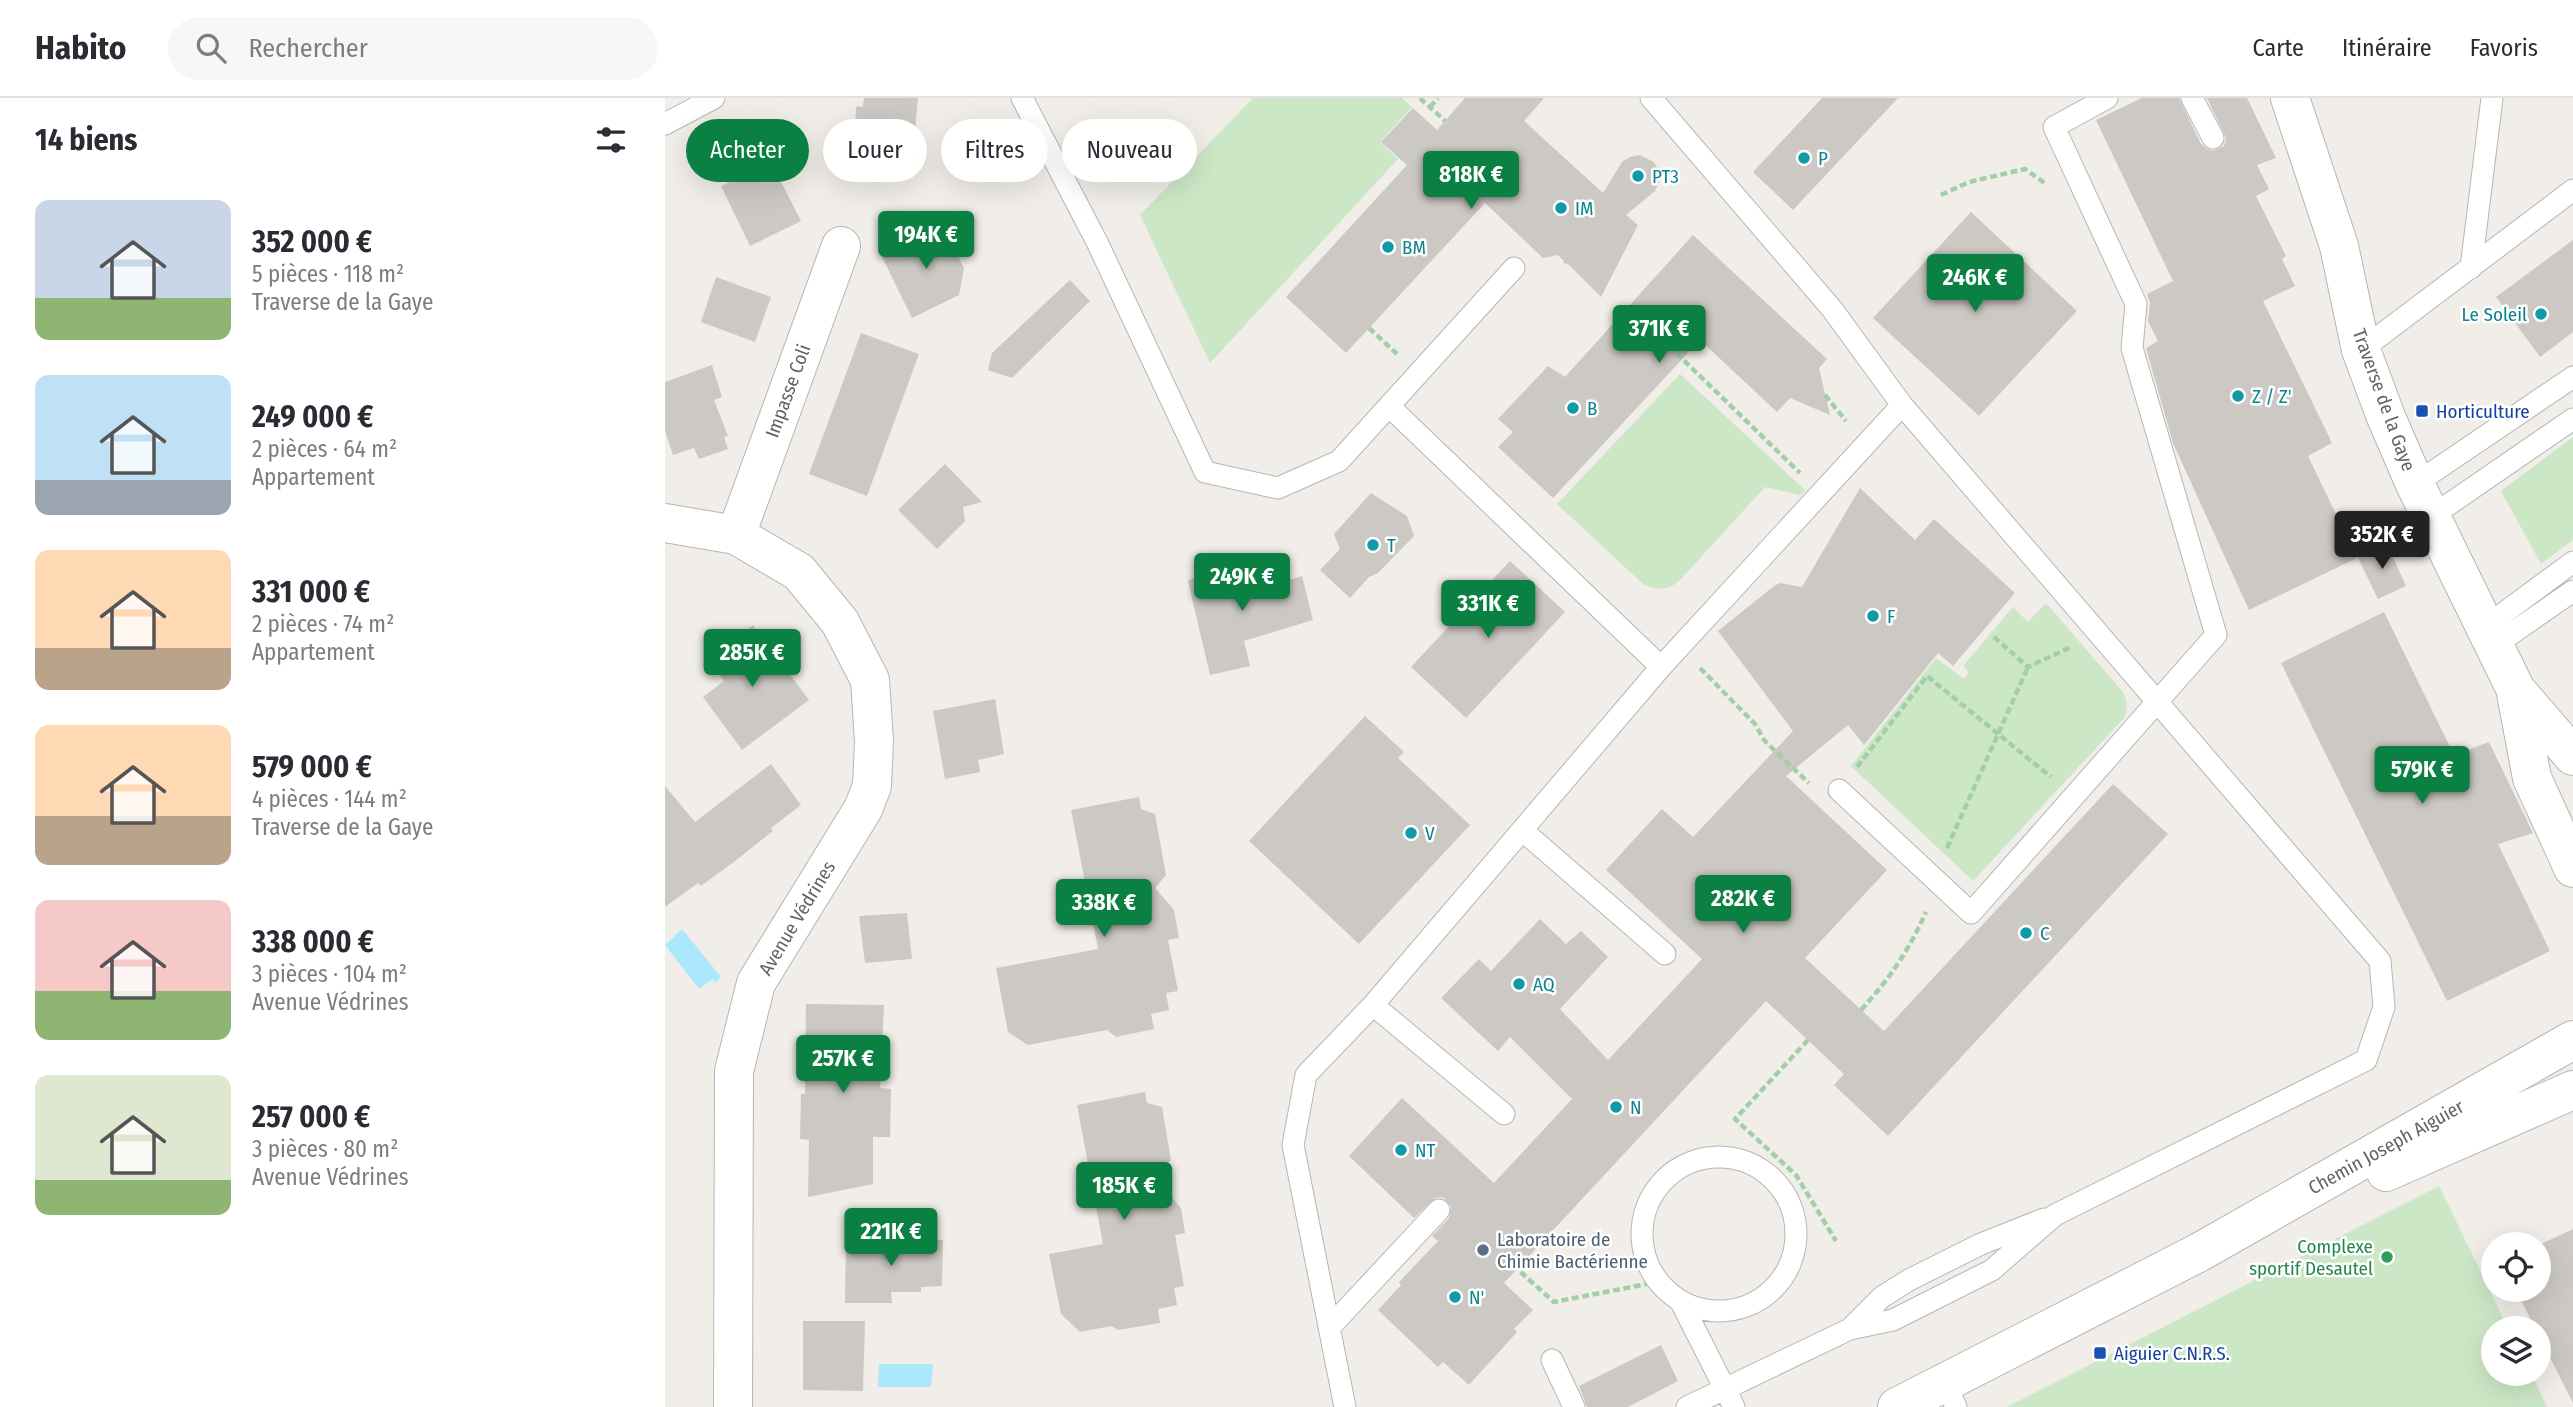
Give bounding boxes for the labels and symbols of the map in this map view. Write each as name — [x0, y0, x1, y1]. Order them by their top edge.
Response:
place label: P — [1818, 147, 1828, 170]
marker: P — [1796, 150, 1812, 166]
pin: 818K € — [1414, 152, 1528, 211]
place label: PT3 — [1652, 165, 1679, 188]
marker: PT3 — [1630, 168, 1646, 184]
place label: IM — [1575, 197, 1594, 220]
marker: IM — [1553, 200, 1569, 216]
pin: 194K € — [869, 212, 983, 271]
place label: BM — [1402, 236, 1426, 259]
marker: BM — [1380, 239, 1396, 255]
pin: 246K € — [1918, 254, 2032, 314]
place label: Le Soleil — [2462, 303, 2527, 326]
pin: 371K € — [1602, 306, 1716, 365]
marker: Le Soleil — [2533, 306, 2549, 322]
street label: Traverse de la Gaye — [2348, 326, 2420, 474]
street label: Impasse Coli — [760, 341, 816, 441]
place label: Z / Z' — [2252, 385, 2292, 408]
marker: Z / Z' — [2230, 388, 2246, 404]
place label: B — [1587, 397, 1597, 420]
marker: B — [1565, 400, 1581, 416]
place label: Horticulture — [2436, 400, 2530, 423]
marker: Horticulture — [2414, 403, 2430, 419]
pin: 352K € — [2325, 512, 2439, 571]
place label: T — [1387, 534, 1396, 557]
marker: T — [1365, 537, 1381, 553]
pin: 249K € — [1185, 554, 1299, 613]
pin: 331K € — [1431, 580, 1545, 640]
place label: F — [1887, 605, 1895, 628]
marker: F — [1865, 608, 1881, 624]
pin: 285K € — [695, 630, 809, 689]
pin: 579K € — [2365, 746, 2479, 806]
place label: V — [1425, 822, 1435, 845]
marker: V — [1403, 825, 1419, 841]
street label: Avenue Védrines — [754, 857, 840, 979]
pin: 282K € — [1686, 876, 1800, 935]
pin: 338K € — [1047, 880, 1161, 939]
place label: C — [2040, 922, 2050, 945]
marker: C — [2018, 925, 2034, 941]
place label: AQ — [1533, 973, 1555, 996]
marker: AQ — [1511, 976, 1527, 992]
pin: 257K € — [786, 1035, 900, 1095]
street label: Chemin Joseph Aiguier — [2304, 1095, 2468, 1199]
place label: N — [1630, 1096, 1642, 1119]
marker: N — [1608, 1099, 1624, 1115]
place label: NT — [1415, 1139, 1436, 1162]
marker: NT — [1393, 1142, 1409, 1158]
pin: 185K € — [1067, 1162, 1181, 1222]
pin: 221K € — [834, 1208, 948, 1268]
place label: Laboratoire de Chimie Bactérienne — [1497, 1228, 1648, 1273]
place label: Complexe sportif Desautel — [2249, 1235, 2373, 1280]
marker: Laboratoire de Chimie Bactérienne — [1475, 1242, 1491, 1258]
marker: Complexe sportif Desautel — [2379, 1249, 2395, 1265]
place label: N' — [1469, 1286, 1484, 1309]
marker: N' — [1447, 1289, 1463, 1305]
place label: Aiguier C.N.R.S. — [2114, 1342, 2230, 1365]
marker: Aiguier C.N.R.S. — [2092, 1345, 2108, 1361]

